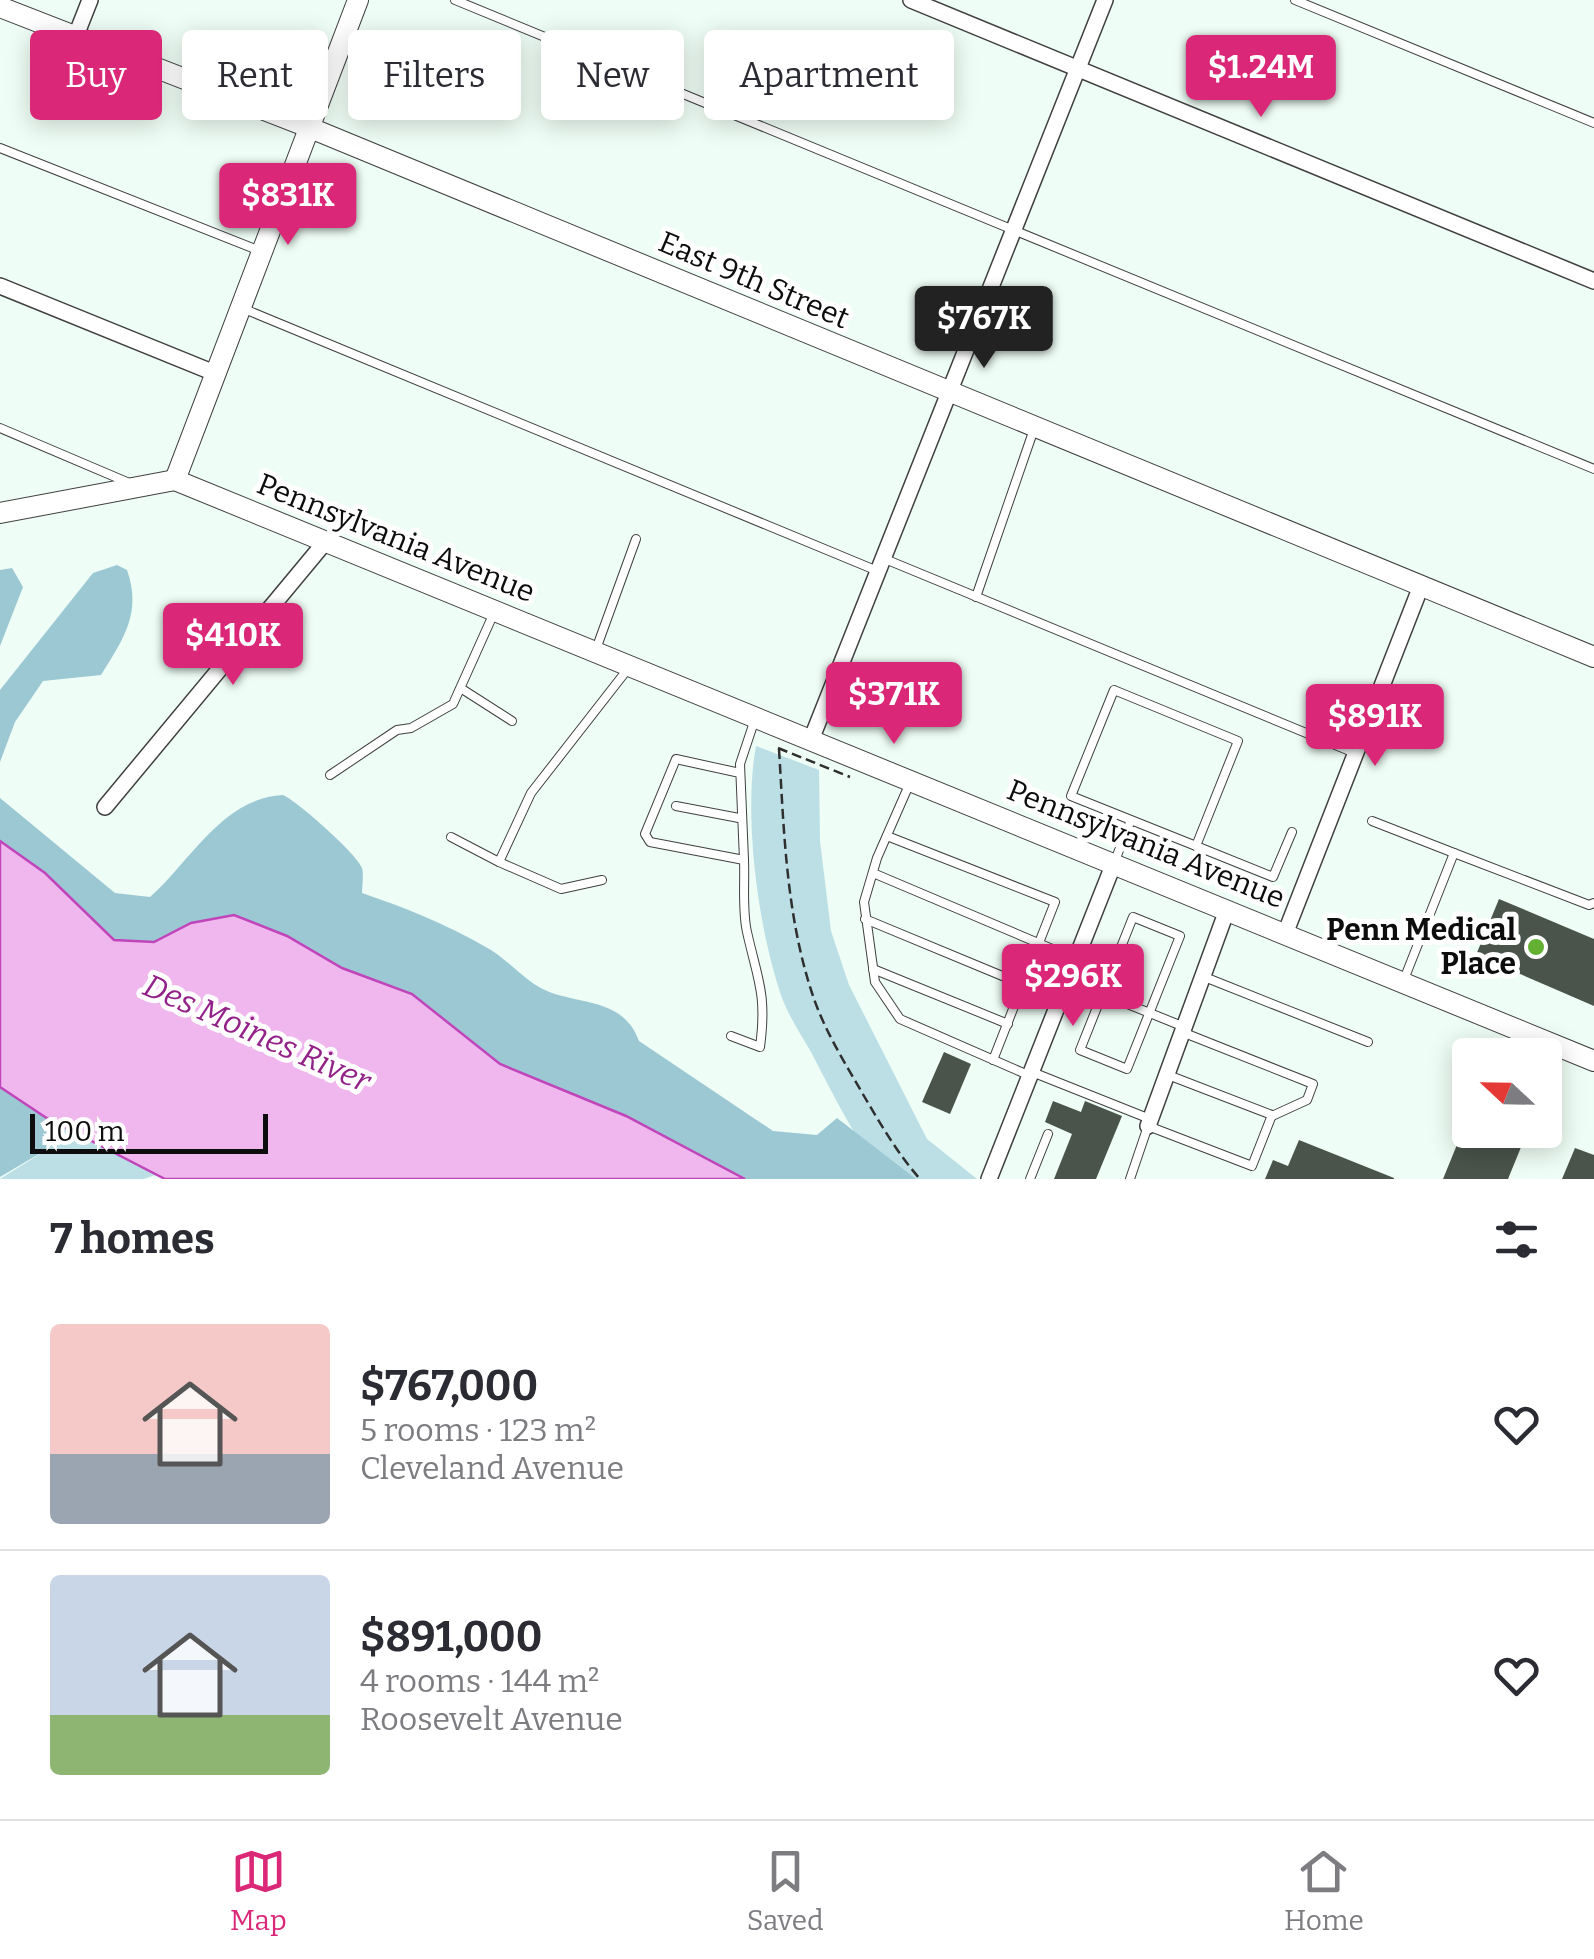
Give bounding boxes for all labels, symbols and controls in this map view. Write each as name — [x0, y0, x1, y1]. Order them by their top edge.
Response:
chip: Buy — [30, 30, 162, 120]
chip: Rent — [182, 30, 328, 120]
chip: Filters — [348, 30, 521, 120]
chip: New — [541, 30, 684, 120]
chip: Apartment — [704, 30, 954, 120]
pin: $1.24M — [1180, 35, 1342, 120]
text: $1.24M — [1208, 48, 1314, 86]
pin: $831K — [218, 163, 358, 248]
text: $831K — [241, 176, 335, 214]
street label: East 9th Street — [653, 224, 855, 336]
pin: $767K — [914, 286, 1054, 371]
text: $767K — [937, 299, 1031, 337]
street label: Pennsylvania Avenue — [252, 466, 540, 610]
pin: $410K — [163, 603, 303, 688]
text: $410K — [185, 616, 281, 654]
pin: $371K — [824, 662, 964, 747]
text: $371K — [848, 675, 940, 713]
pin: $891K — [1305, 684, 1445, 769]
text: $891K — [1328, 697, 1422, 735]
street label: Pennsylvania Avenue — [1002, 772, 1290, 916]
place label: Penn Medical Place — [1326, 912, 1516, 982]
marker: Penn Medical Place — [1525, 936, 1547, 958]
pin: $296K — [1003, 944, 1143, 1029]
text: $296K — [1024, 957, 1122, 995]
water label: Des Moines River — [138, 966, 378, 1101]
north arrow — [1452, 1038, 1562, 1148]
map controls — [1452, 1038, 1562, 1148]
scale bar — [30, 1109, 268, 1154]
text: 100 m — [45, 1115, 125, 1148]
icon: filters — [1489, 1212, 1544, 1267]
text: 7 homes — [50, 1214, 215, 1264]
text: $767,000 — [360, 1361, 538, 1411]
icon: home — [130, 1364, 250, 1484]
icon: heart — [1489, 1397, 1544, 1452]
text: 5 rooms · 123 m² — [360, 1411, 596, 1449]
text: Cleveland Avenue — [360, 1449, 624, 1487]
text: $891,000 — [360, 1612, 542, 1662]
icon: home — [130, 1615, 250, 1735]
icon: heart — [1489, 1648, 1544, 1703]
text: 4 rooms · 144 m² — [360, 1662, 599, 1700]
text: Roosevelt Avenue — [360, 1700, 623, 1738]
tab: Map — [230, 1844, 287, 1937]
tab: Saved — [747, 1844, 824, 1937]
tab: Home — [1284, 1844, 1364, 1937]

